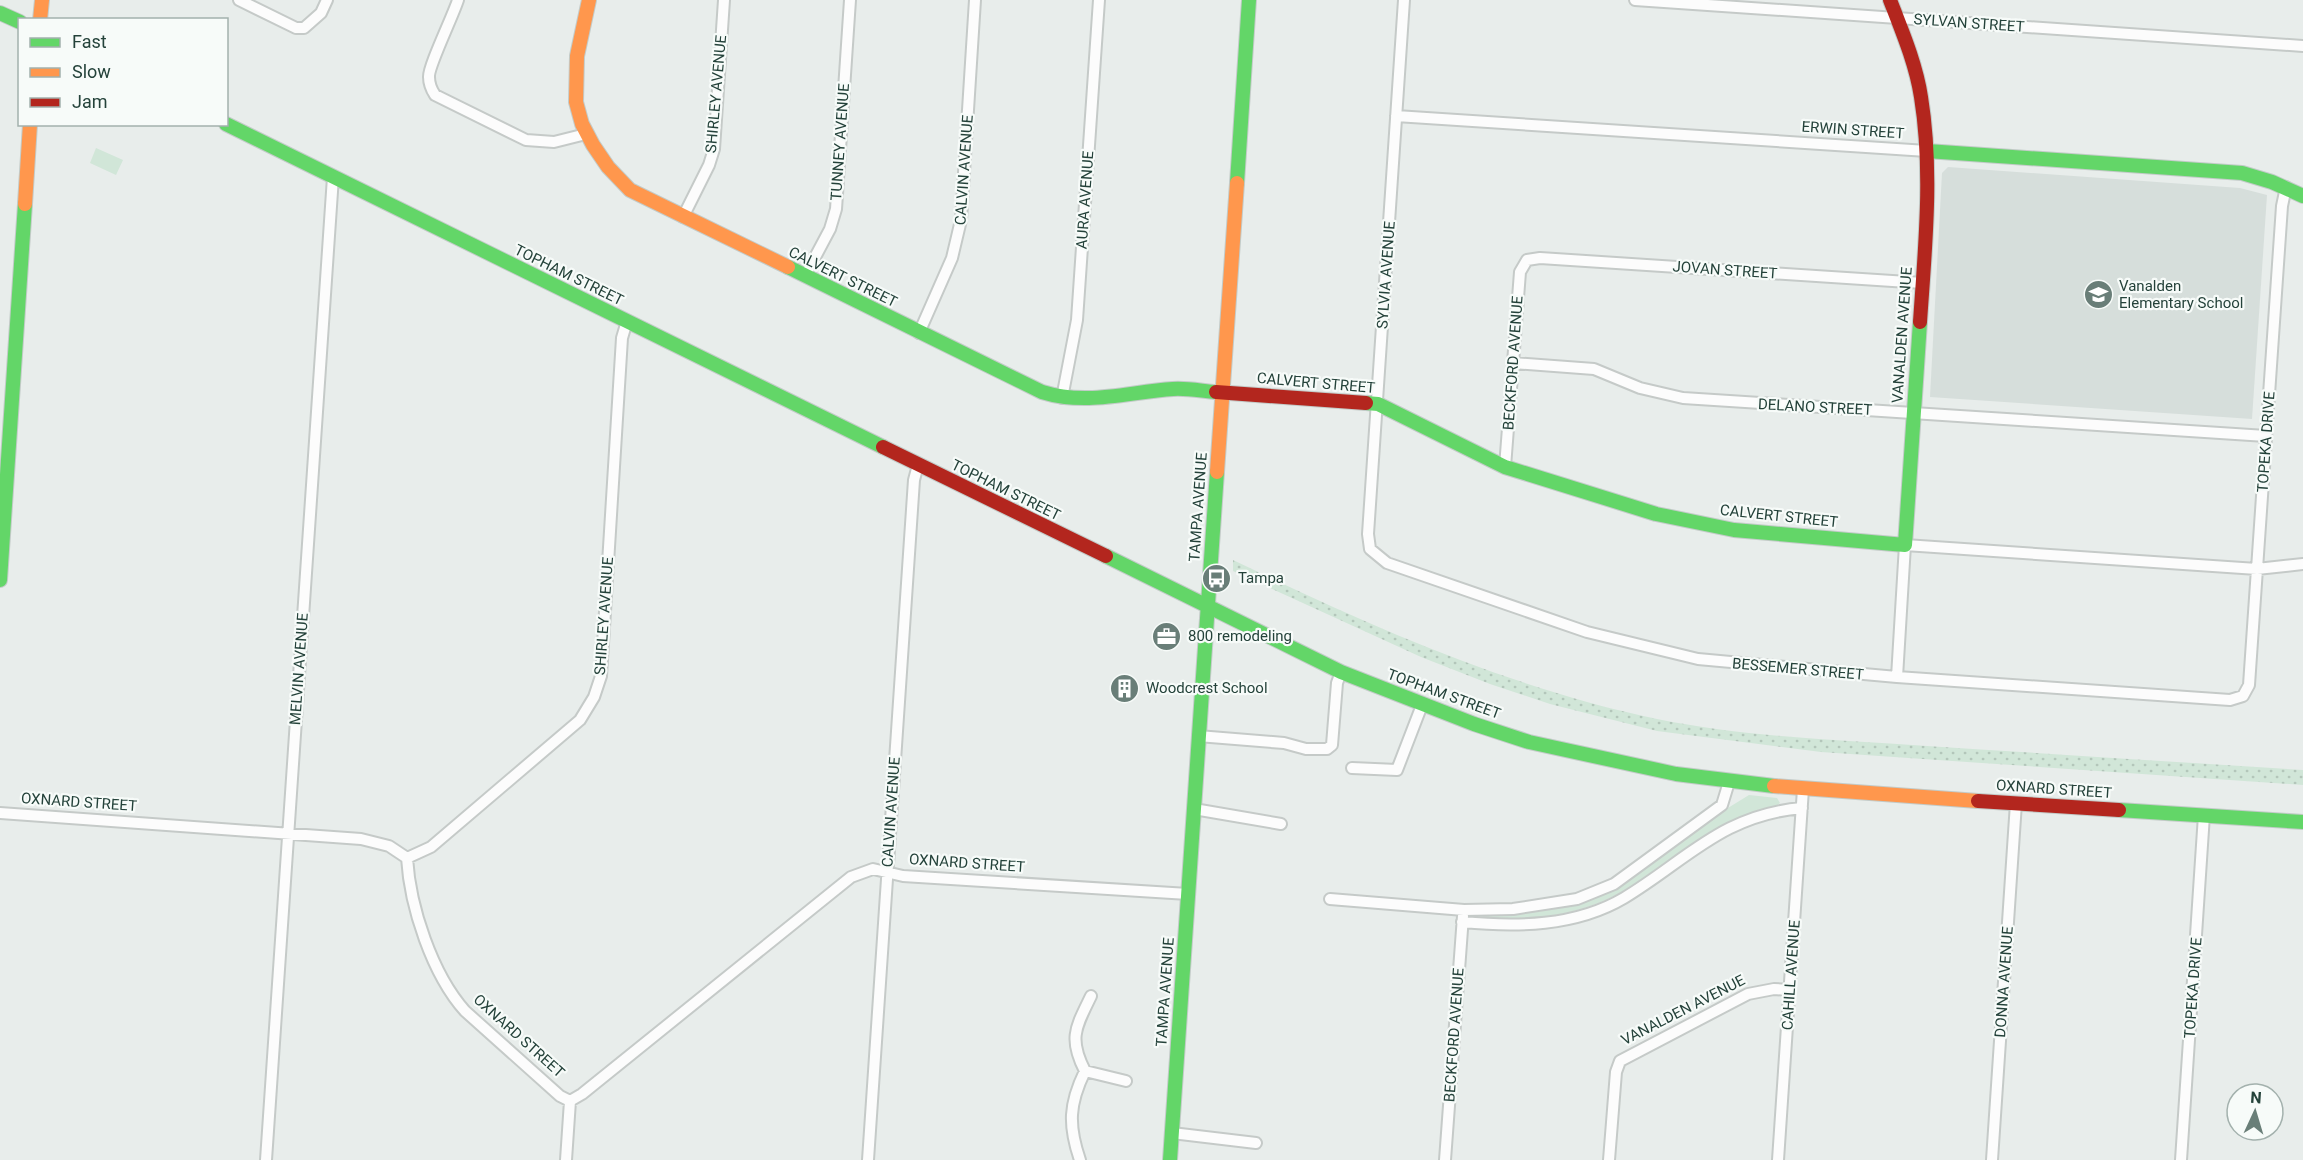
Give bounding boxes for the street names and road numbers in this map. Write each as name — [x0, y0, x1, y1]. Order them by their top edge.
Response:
street label: SYLVAN STREET — [1913, 10, 2025, 36]
street label: SHIRLEY AVENUE — [702, 34, 730, 154]
street label: TUNNEY AVENUE — [827, 82, 853, 201]
street label: CALVIN AVENUE — [951, 114, 977, 226]
street label: ERWIN STREET — [1801, 117, 1905, 143]
street label: AURA AVENUE — [1073, 150, 1097, 250]
street label: SYLVIA AVENUE — [1373, 220, 1399, 330]
street label: TOPHAM STREET — [511, 241, 627, 309]
street label: CALVERT STREET — [786, 243, 900, 311]
street label: JOVAN STREET — [1672, 257, 1778, 283]
street label: VANALDEN AVENUE — [1888, 266, 1916, 404]
street label: BECKFORD AVENUE — [1499, 295, 1527, 431]
street label: CALVERT STREET — [1256, 369, 1376, 397]
street label: TOPEKA DRIVE — [2253, 390, 2279, 493]
street label: DELANO STREET — [1757, 395, 1873, 419]
street label: TAMPA AVENUE — [1185, 451, 1211, 562]
street label: TOPHAM STREET — [948, 456, 1064, 524]
street label: CALVERT STREET — [1719, 501, 1839, 531]
street label: SHIRLEY AVENUE — [591, 556, 617, 676]
street label: MELVIN AVENUE — [286, 612, 312, 726]
street label: BESSEMER STREET — [1731, 654, 1865, 684]
street label: TOPHAM STREET — [1385, 665, 1503, 723]
street label: CALVIN AVENUE — [878, 756, 904, 868]
street label: OXNARD STREET — [1995, 776, 2113, 802]
street label: OXNARD STREET — [20, 789, 138, 815]
street label: OXNARD STREET — [908, 850, 1026, 876]
street label: CAHILL AVENUE — [1778, 919, 1804, 1031]
street label: DONNA AVENUE — [1991, 925, 2017, 1038]
street label: TAMPA AVENUE — [1152, 936, 1178, 1047]
street label: TOPEKA DRIVE — [2180, 936, 2206, 1039]
street label: BECKFORD AVENUE — [1440, 967, 1468, 1103]
street label: VANALDEN AVENUE — [1618, 971, 1748, 1049]
street label: OXNARD STREET — [470, 990, 568, 1082]

